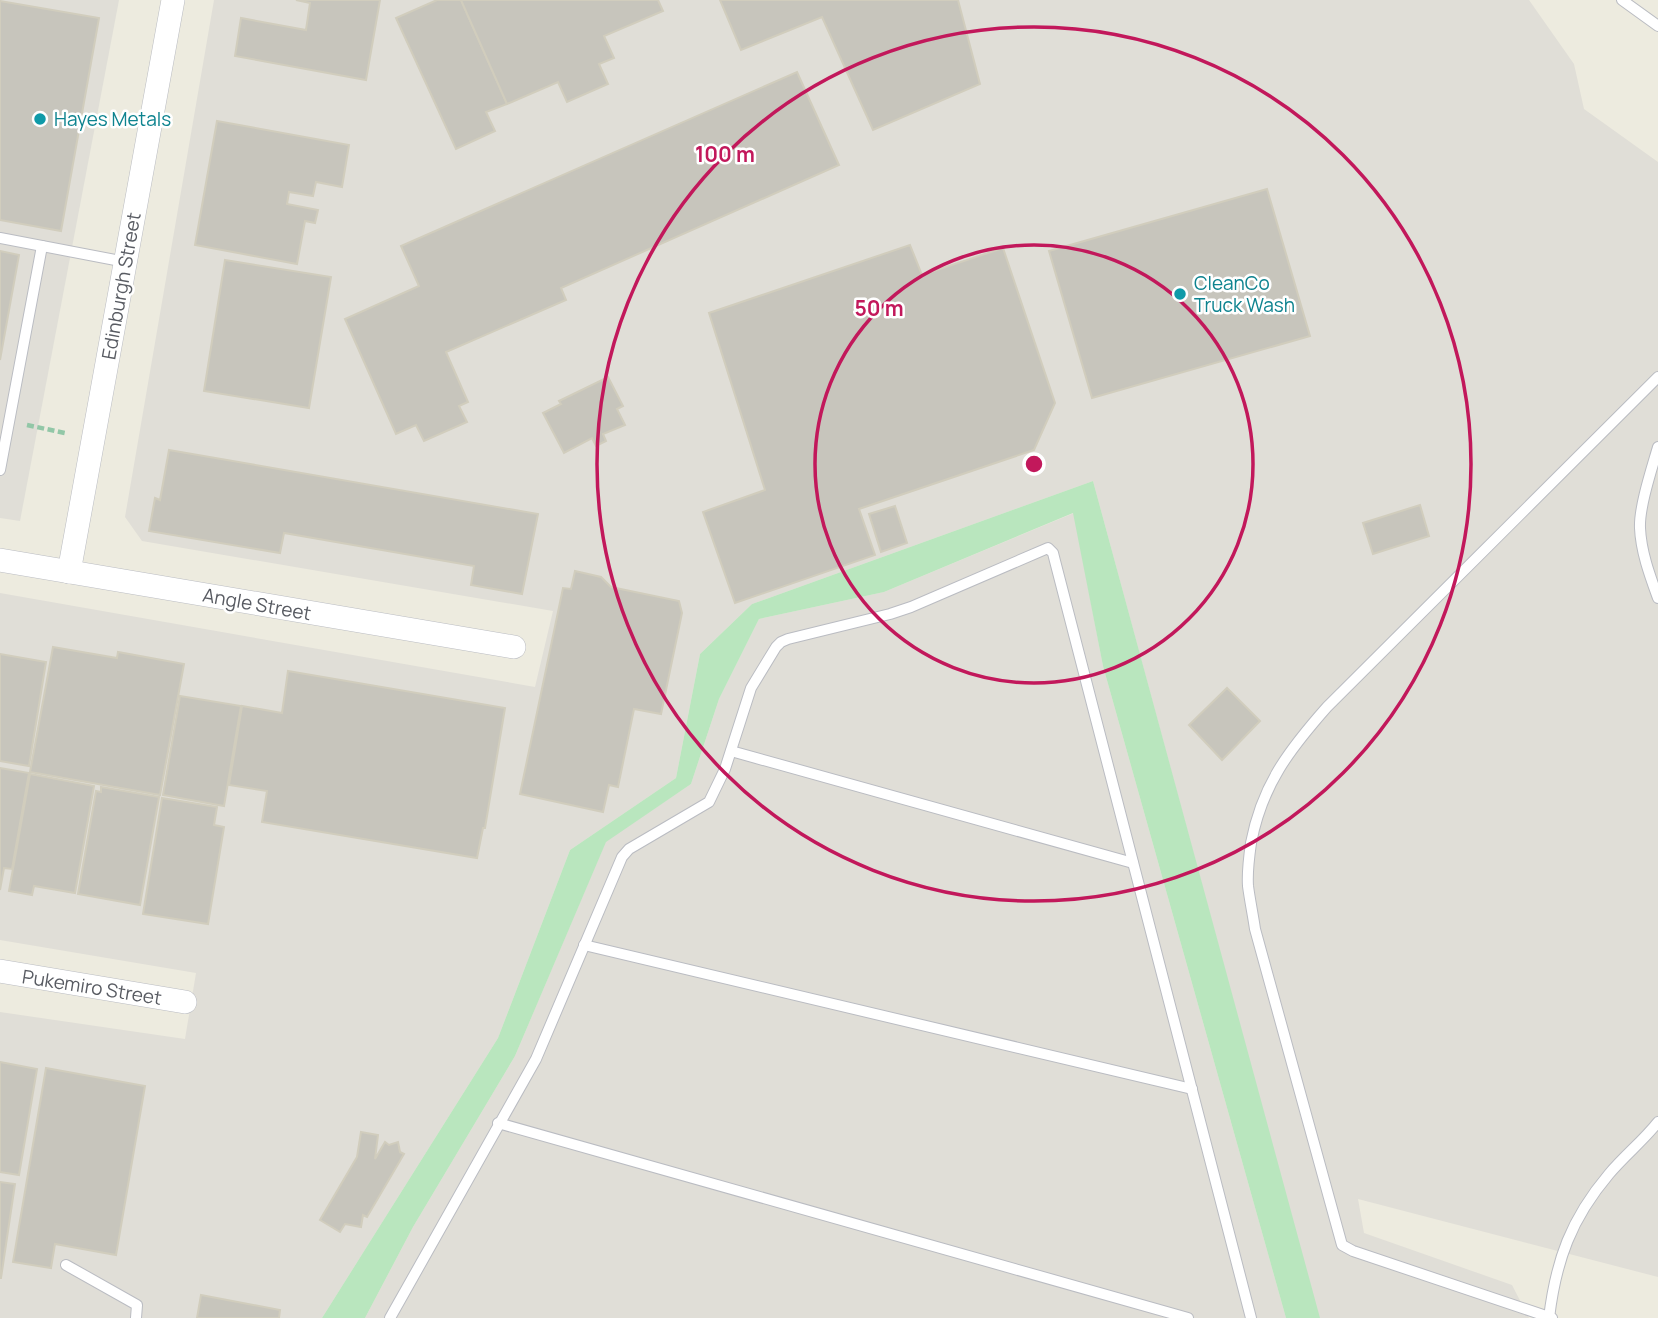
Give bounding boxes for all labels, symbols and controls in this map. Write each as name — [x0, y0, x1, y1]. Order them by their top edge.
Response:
place label: Hayes Metals — [54, 106, 171, 132]
marker: Hayes Metals — [32, 111, 48, 127]
text: 100 m — [695, 140, 755, 168]
street label: Edinburgh Street — [95, 210, 147, 362]
place label: CleanCo Truck Wash — [1194, 270, 1295, 318]
marker: CleanCo Truck Wash — [1172, 286, 1188, 302]
text: 50 m — [854, 294, 904, 322]
centre of rings — [1022, 452, 1046, 476]
street label: Angle Street — [201, 582, 313, 626]
street label: Pukemiro Street — [20, 963, 164, 1011]

